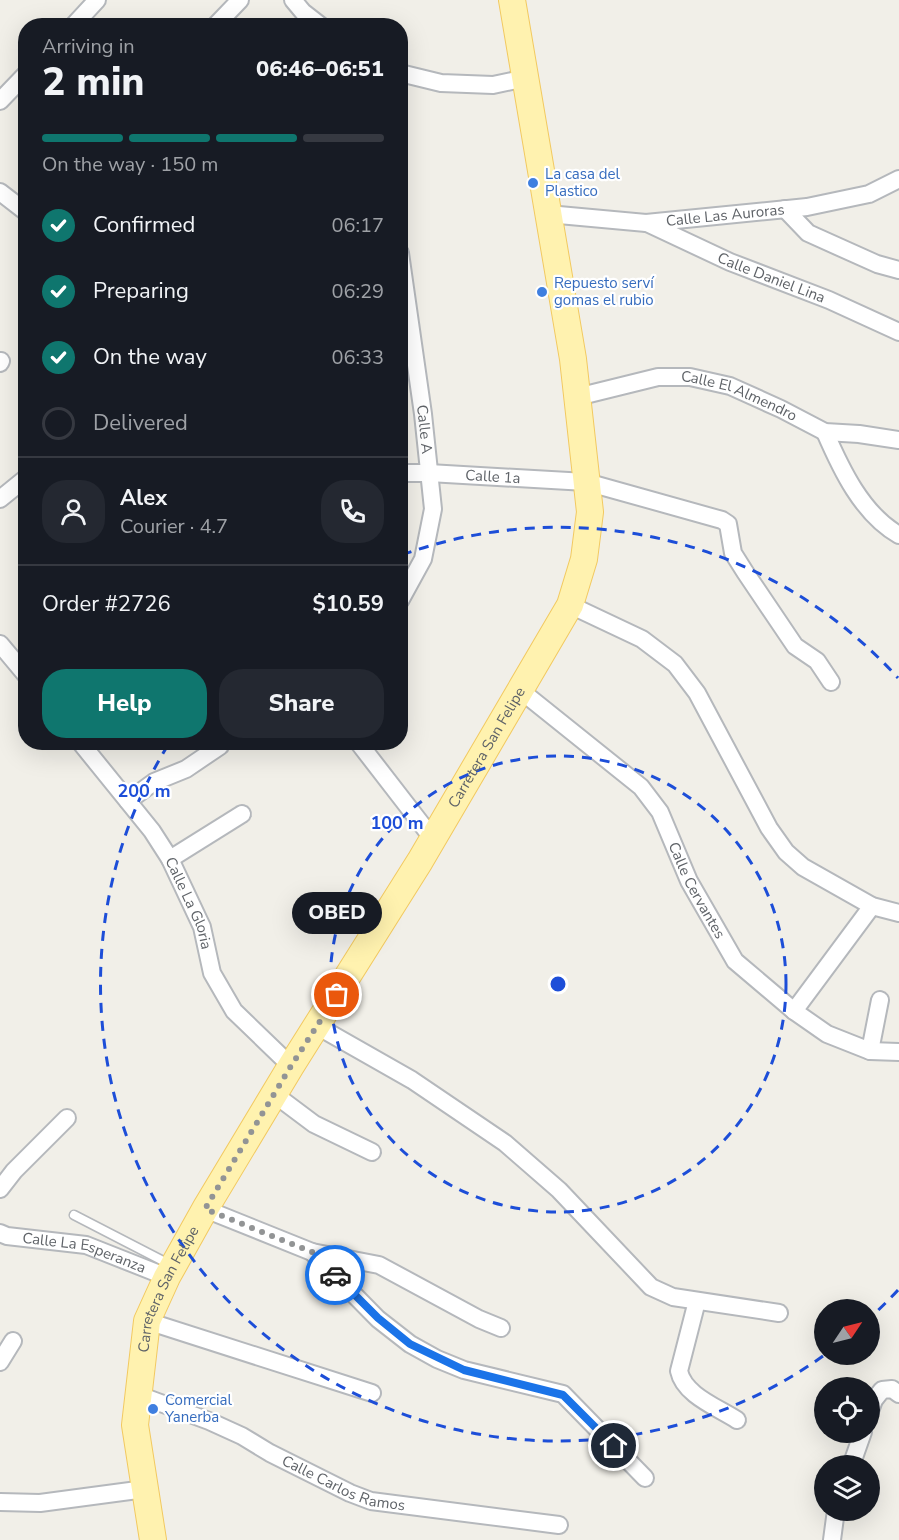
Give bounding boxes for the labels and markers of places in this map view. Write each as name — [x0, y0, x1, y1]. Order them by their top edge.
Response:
place label: La casa del Plastico — [545, 164, 621, 201]
marker: La casa del Plastico — [526, 176, 540, 190]
place label: Repuesto serví gomas el rubio — [554, 273, 655, 310]
marker: Repuesto serví gomas el rubio — [535, 285, 549, 299]
callout: OBED — [292, 893, 382, 935]
pin — [311, 969, 362, 1020]
centre of rings — [548, 974, 568, 994]
place label: Comercial Yanerba — [164, 1390, 232, 1427]
marker: Comercial Yanerba — [146, 1402, 160, 1416]
pin — [588, 1420, 639, 1471]

